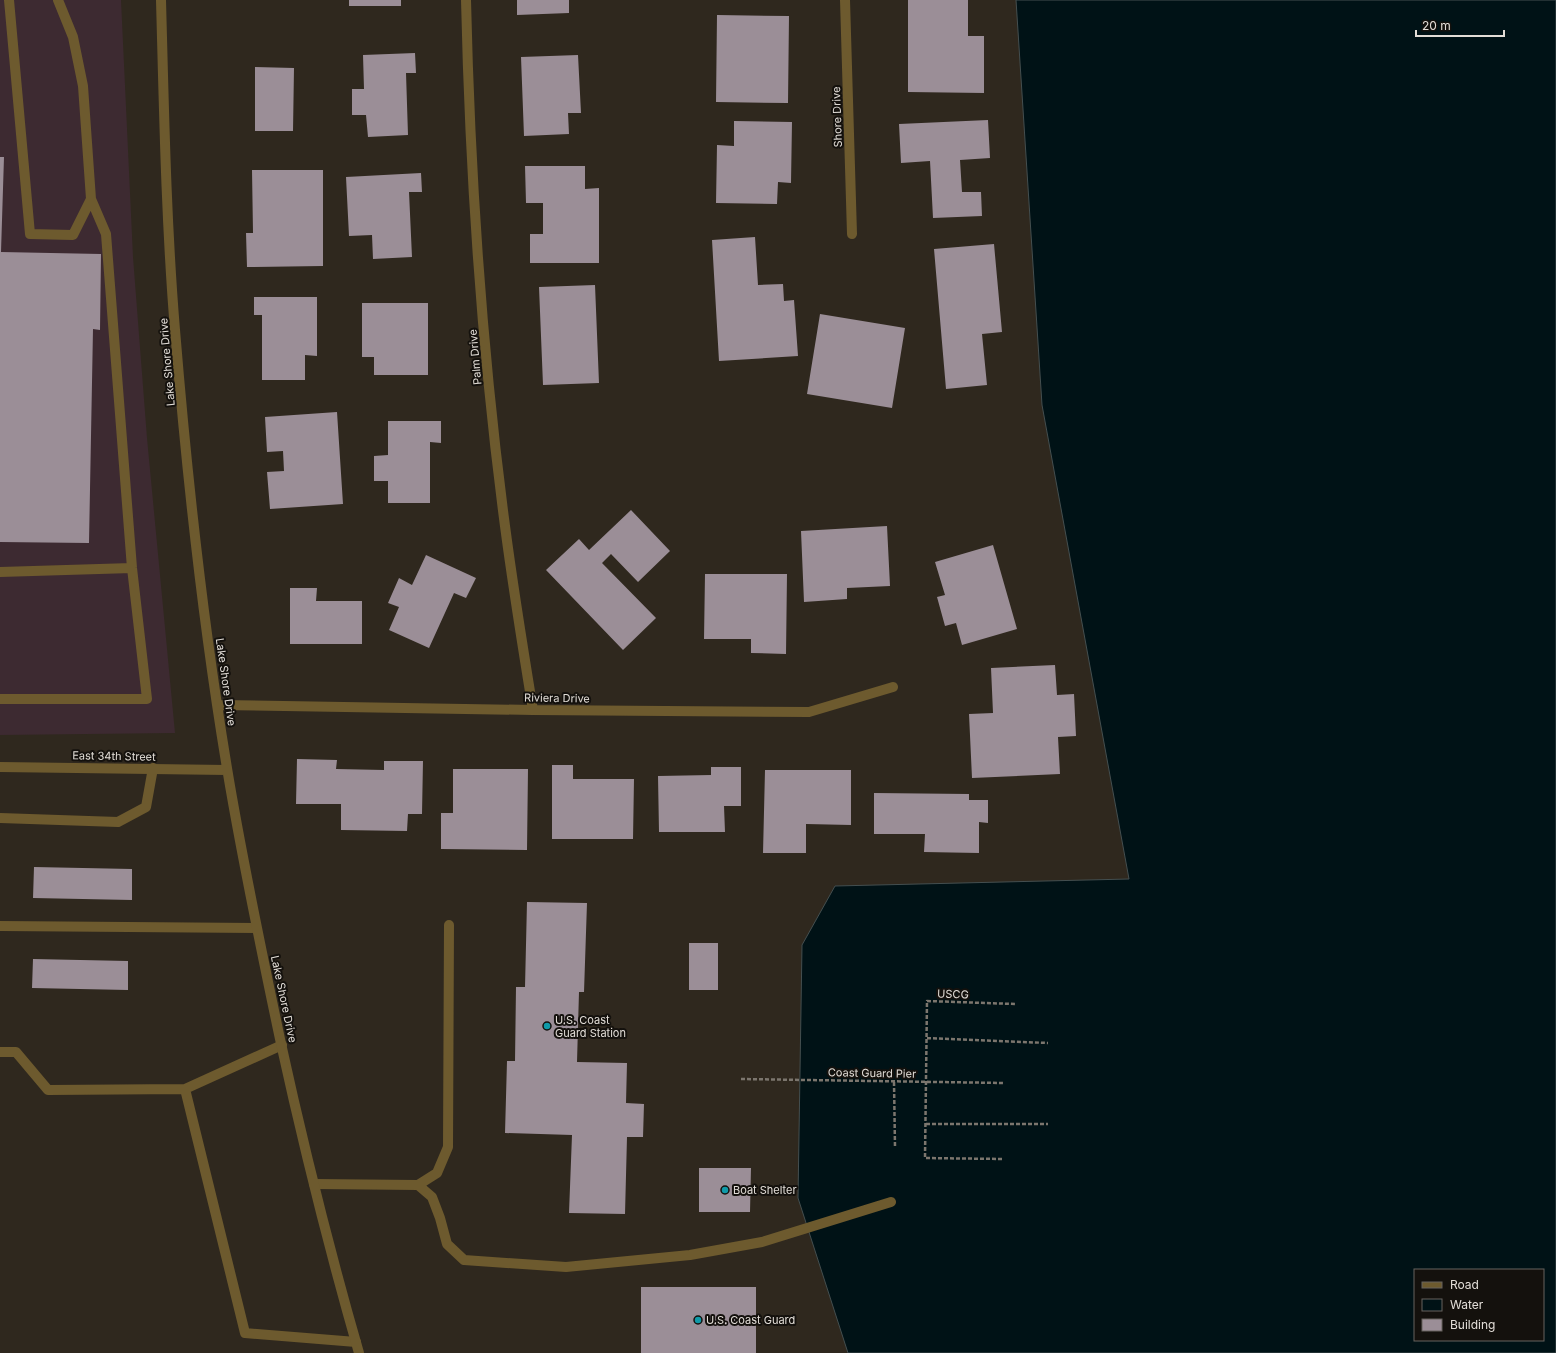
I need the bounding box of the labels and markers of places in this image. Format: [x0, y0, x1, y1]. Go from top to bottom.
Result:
place label: U.S. Coast Guard Station [555, 1013, 626, 1040]
marker: U.S. Coast Guard Station [542, 1021, 552, 1031]
place label: Boat Shelter [733, 1183, 797, 1197]
marker: Boat Shelter [720, 1185, 730, 1195]
place label: U.S. Coast Guard [706, 1313, 795, 1327]
marker: U.S. Coast Guard [693, 1315, 703, 1325]

